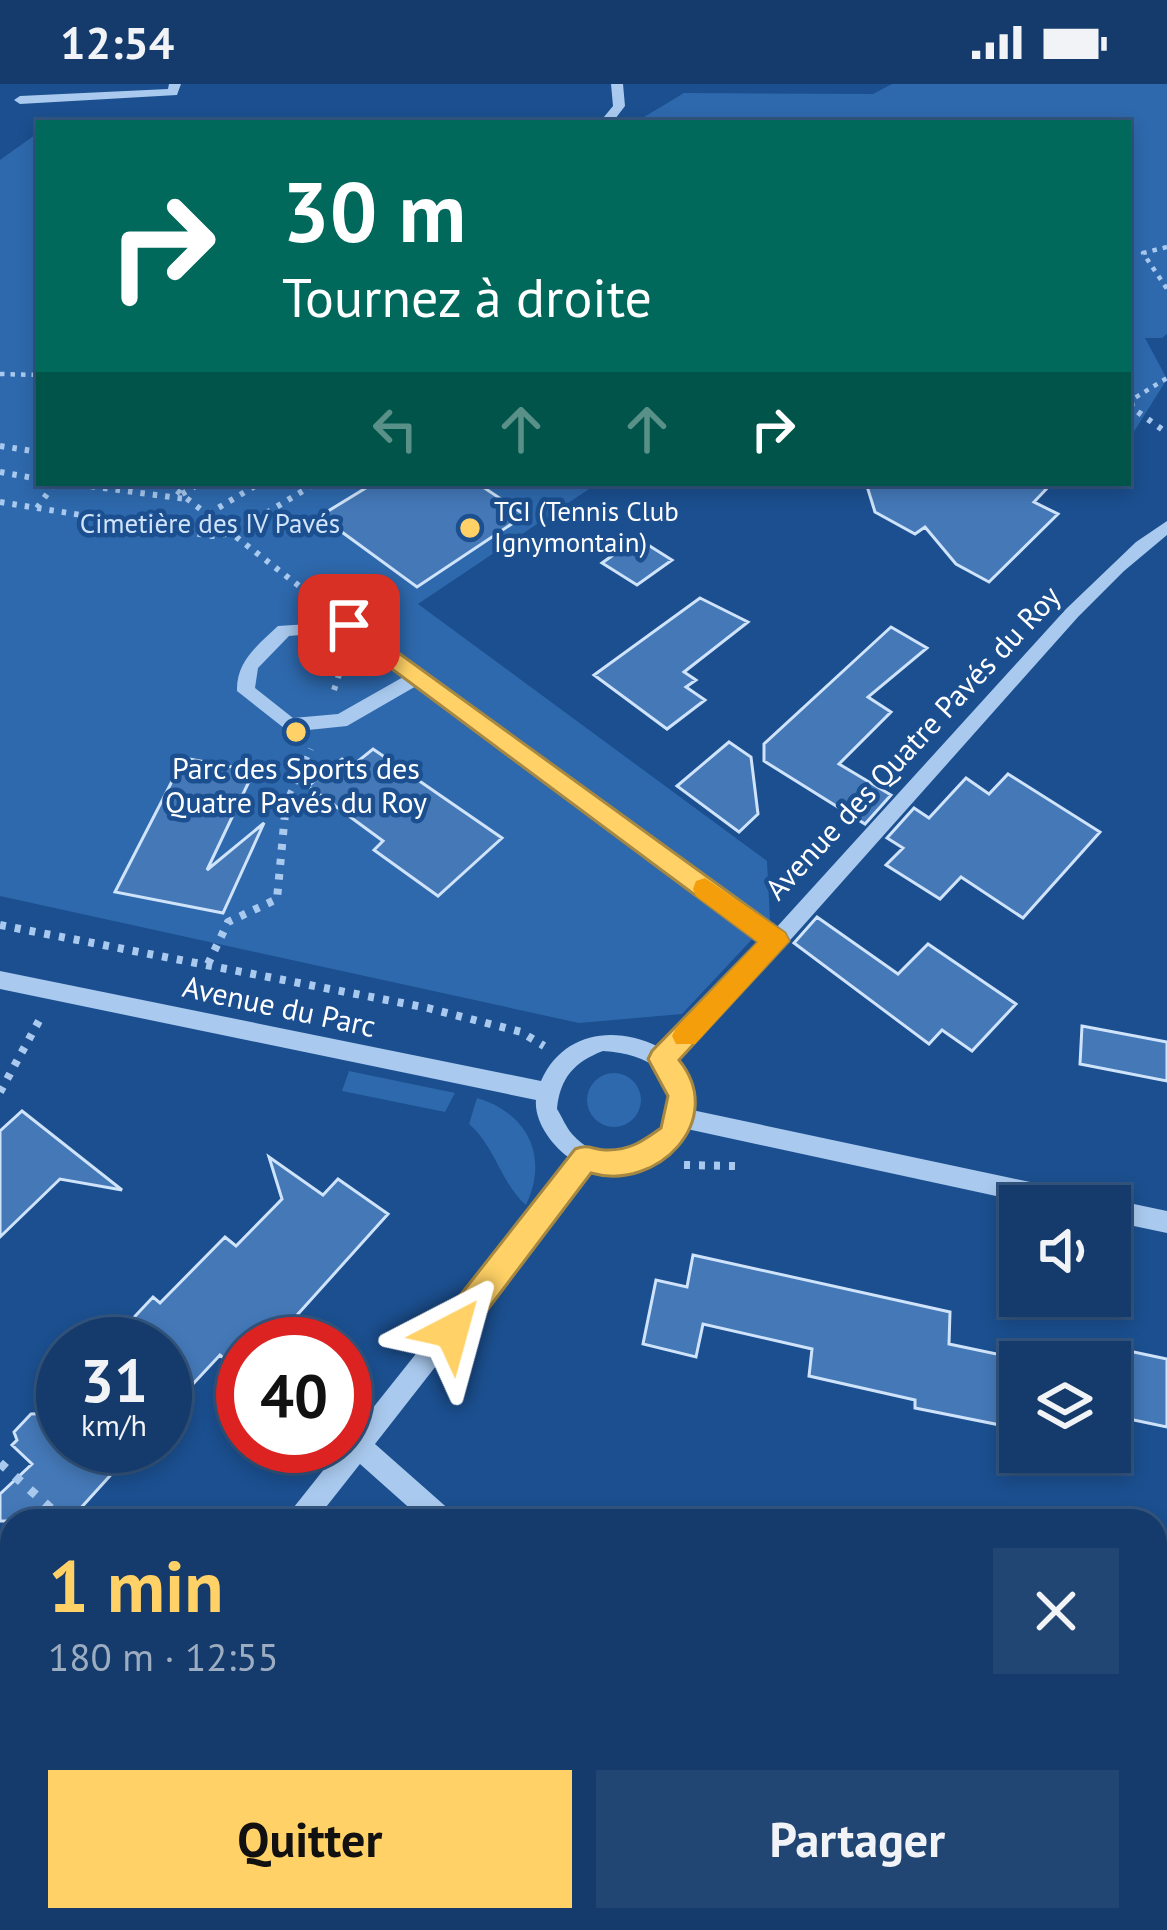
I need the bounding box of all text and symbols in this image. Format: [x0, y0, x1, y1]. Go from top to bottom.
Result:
text: 12:54 [60, 13, 174, 71]
text: 30 m [282, 156, 466, 265]
icon: right [84, 168, 240, 324]
text: Tournez à droite [282, 262, 652, 332]
icon: left [362, 396, 428, 462]
icon: ahead [488, 396, 554, 462]
icon: ahead [614, 396, 680, 462]
icon: right [740, 396, 806, 462]
place label: TCI (Tennis Club Ignymontain) [494, 494, 679, 559]
park label: Cimetière des IV Pavés [80, 506, 340, 540]
marker: TCI (Tennis Club Ignymontain) [457, 515, 483, 541]
pin [298, 574, 400, 676]
street label: Avenue des Quatre Pavés du Roy [756, 577, 1068, 907]
icon: arrive [316, 592, 382, 658]
marker: Parc des Sports des Quatre Pavés du Roy [283, 719, 309, 745]
place label: Parc des Sports des Quatre Pavés du Roy [165, 748, 427, 821]
street label: Avenue du Parc [179, 966, 379, 1045]
map controls [999, 1185, 1131, 1473]
button: sound [999, 1185, 1131, 1317]
position arrow [389, 1268, 515, 1394]
speed limit sign: 40 [216, 1317, 372, 1473]
text: 31 [80, 1341, 148, 1419]
button: layers [999, 1341, 1131, 1473]
text: km/h [81, 1405, 147, 1444]
text: 1 min [48, 1539, 224, 1632]
button: close [993, 1548, 1119, 1674]
text: 180 m · 12:55 [48, 1631, 279, 1682]
button: Quitter [48, 1770, 572, 1908]
button: Partager [596, 1770, 1119, 1908]

